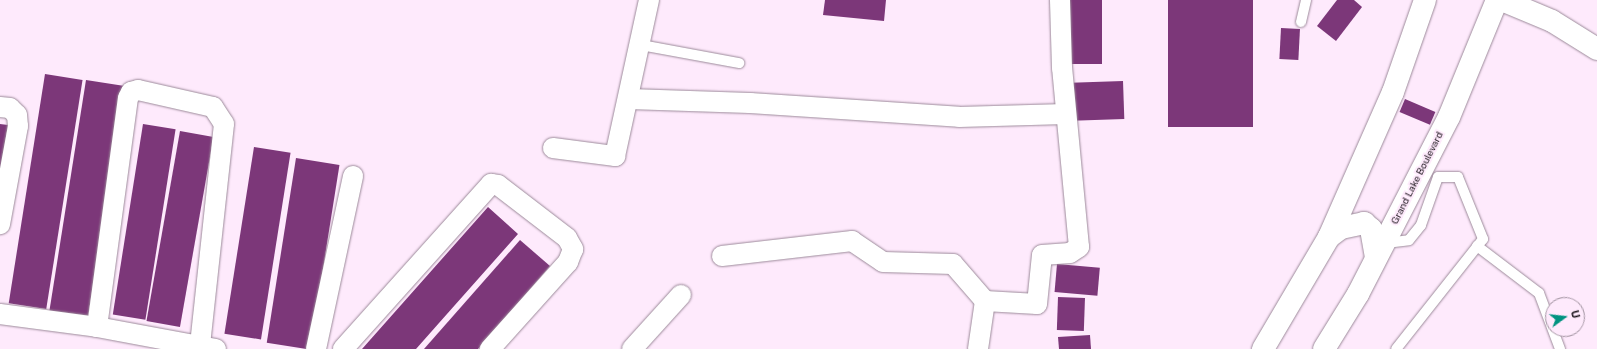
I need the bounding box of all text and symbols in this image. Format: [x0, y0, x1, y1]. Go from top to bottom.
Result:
street label: Grand Lake Boulevard [1388, 130, 1446, 226]
north arrow [1545, 297, 1585, 337]
text: U [1569, 309, 1582, 320]

